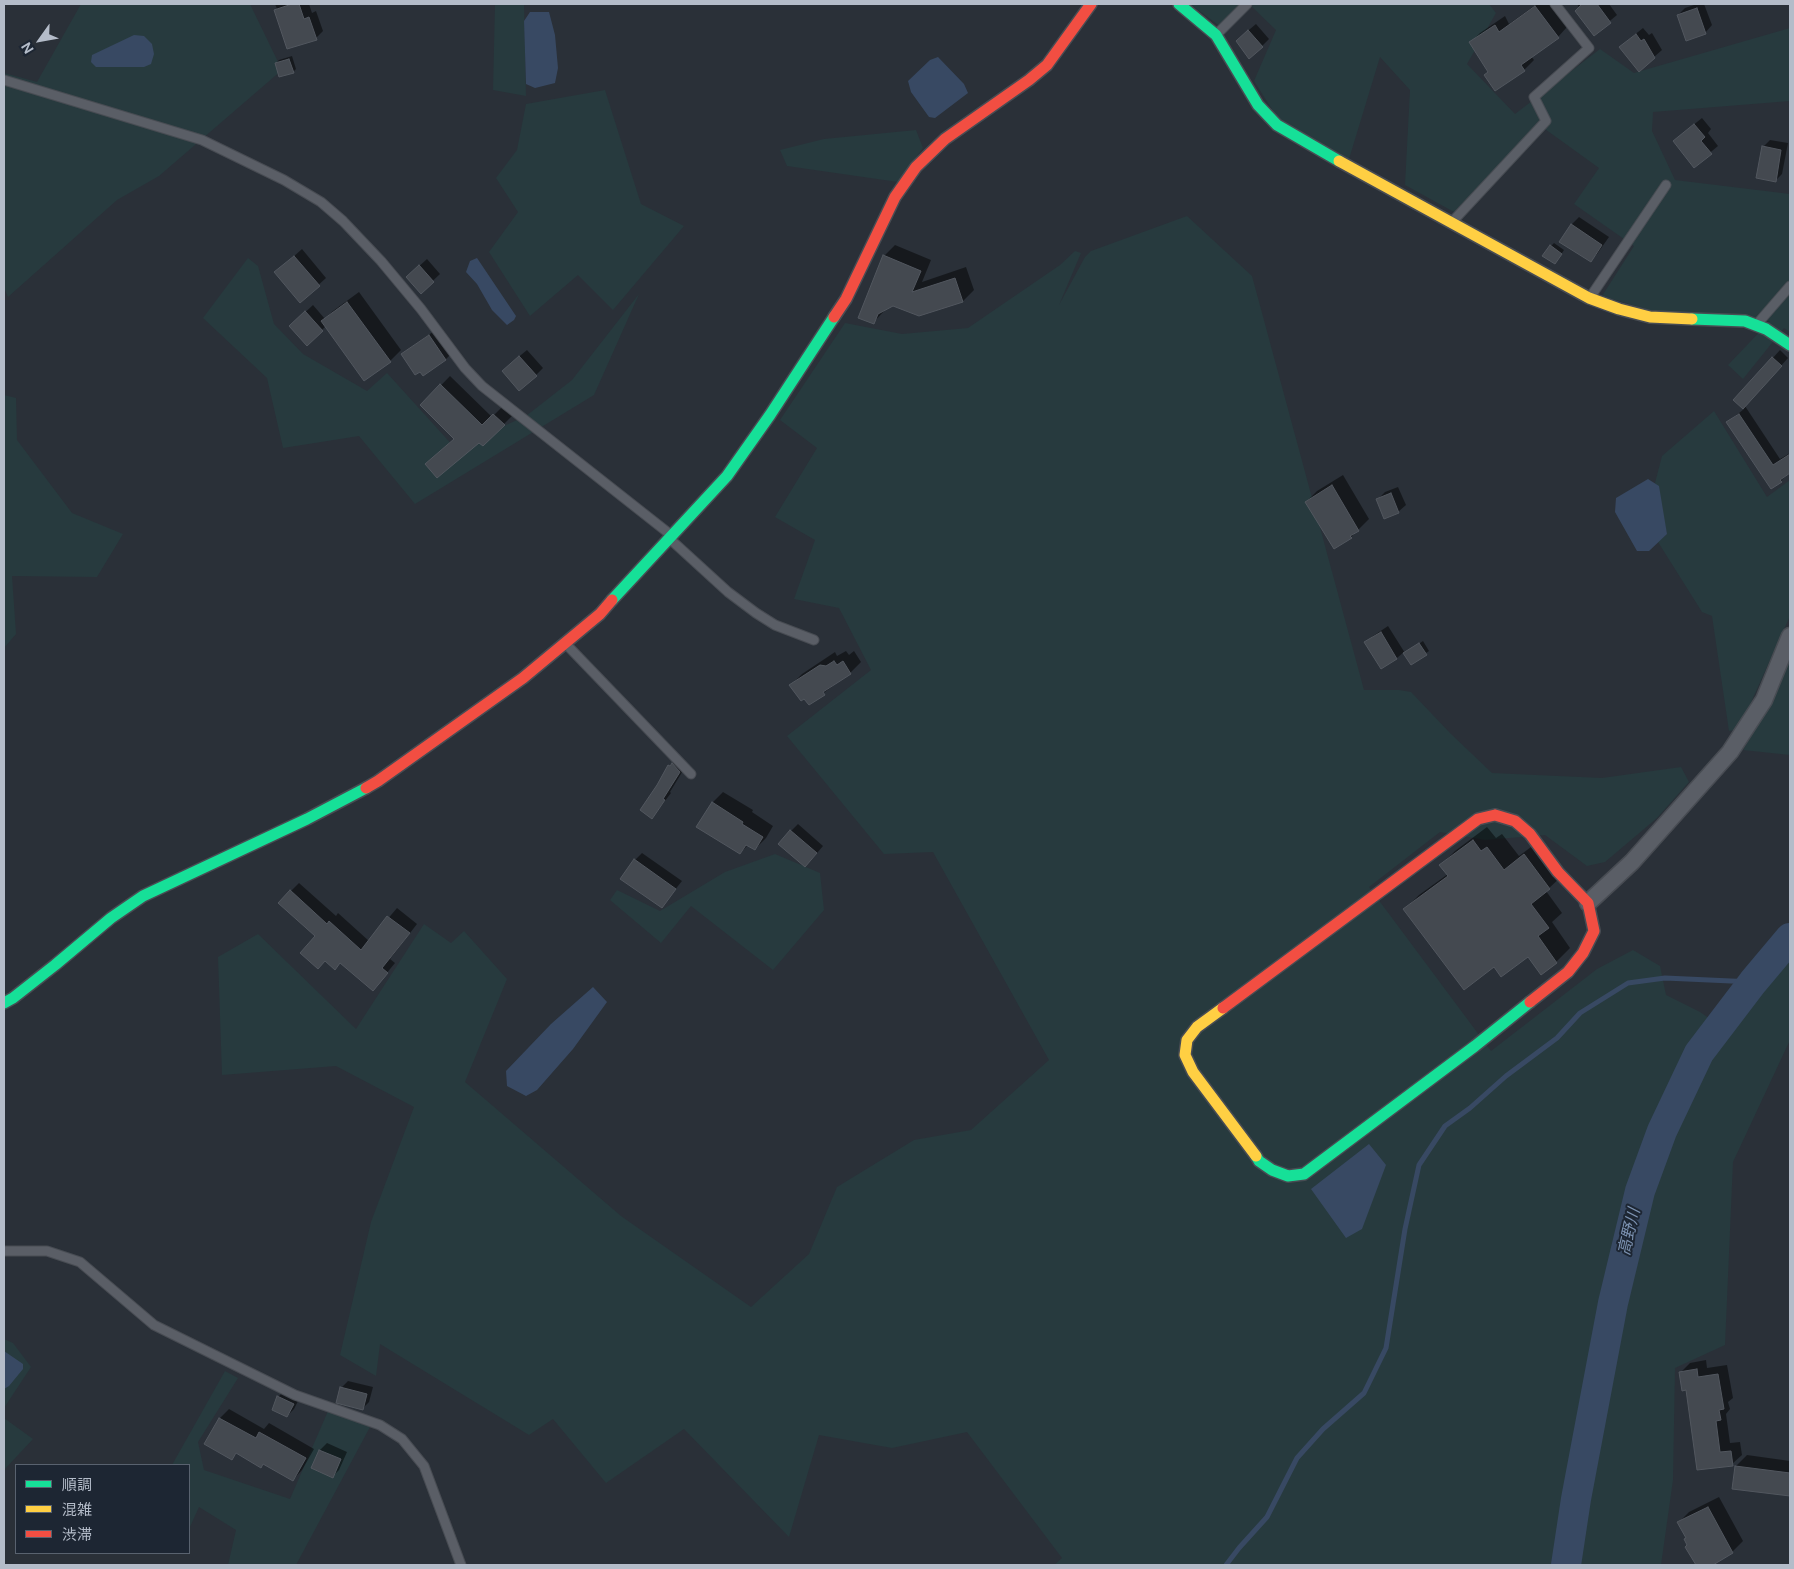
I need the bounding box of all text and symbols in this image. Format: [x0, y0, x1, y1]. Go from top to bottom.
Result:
north arrow [15, 15, 65, 65]
text: N [17, 39, 38, 57]
water label: 高野川 [1615, 1206, 1645, 1258]
legend [15, 1464, 190, 1554]
text: 順調 [62, 1475, 92, 1495]
text: 混雑 [62, 1500, 92, 1520]
text: 渋滞 [62, 1525, 92, 1545]

